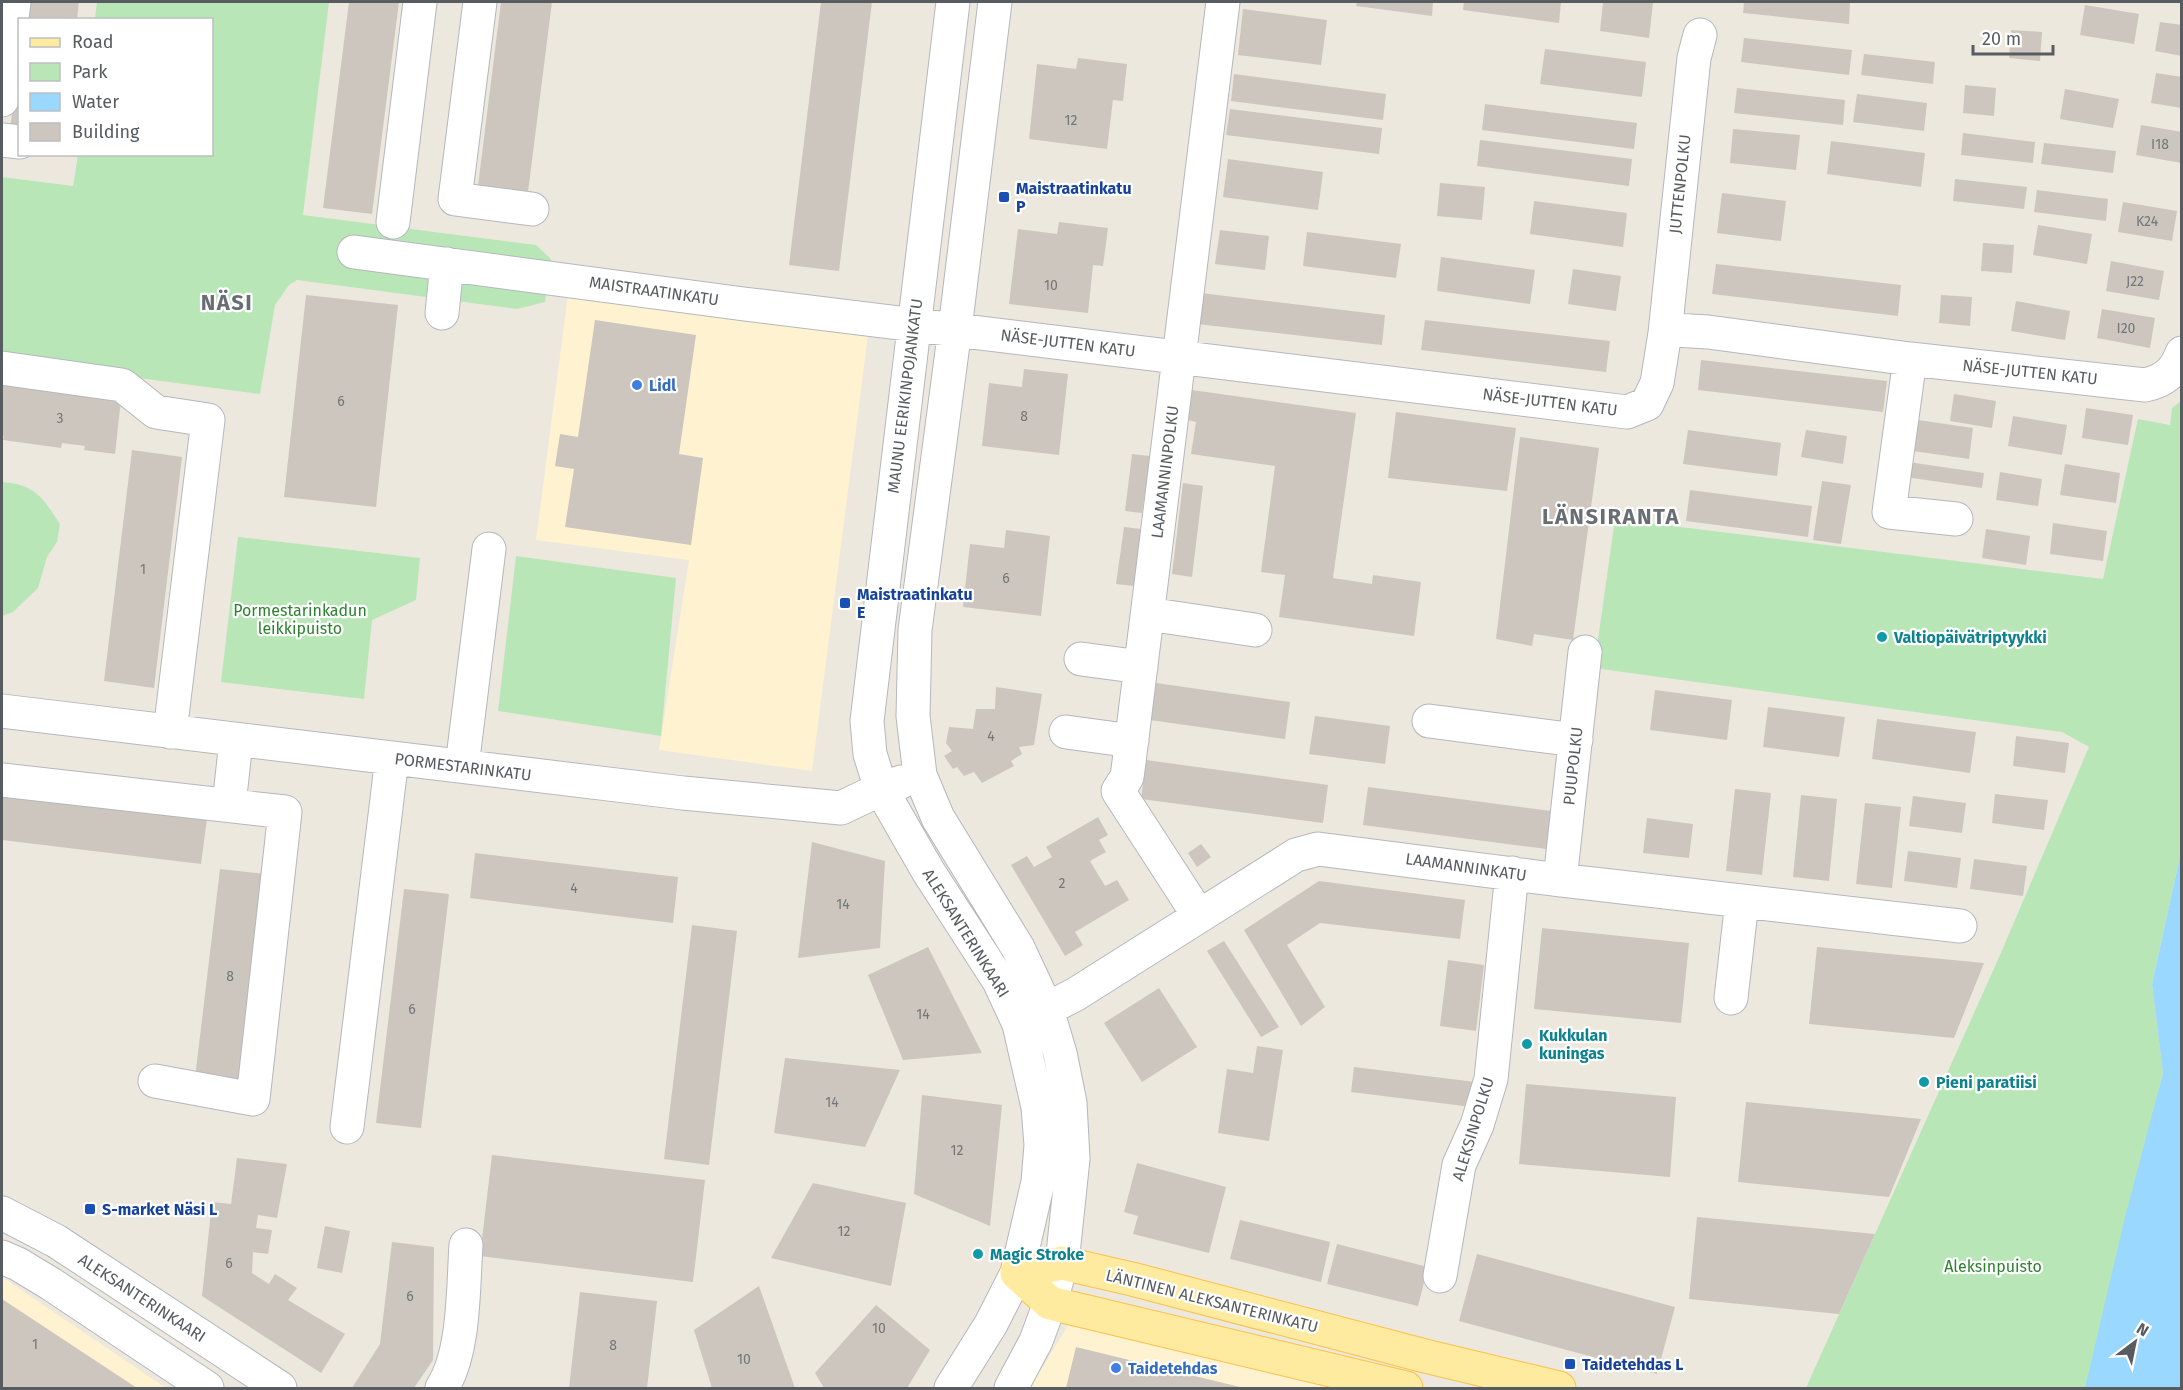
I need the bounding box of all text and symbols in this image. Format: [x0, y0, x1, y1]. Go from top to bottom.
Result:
legend [18, 18, 213, 156]
scale bar [1973, 18, 2052, 56]
text: 20 m [1982, 28, 2021, 50]
text: Road [72, 31, 114, 53]
text: Park [72, 61, 108, 83]
text: Water [72, 91, 119, 113]
house number: 12 [1065, 112, 1078, 129]
text: Building [72, 121, 140, 143]
street label: JUTTENPOLKU [1665, 133, 1695, 235]
house number: I18 [2151, 136, 2169, 153]
place label: Maistraatinkatu P [1016, 179, 1132, 216]
marker: Maistraatinkatu P [997, 190, 1011, 204]
house number: K24 [2136, 213, 2159, 230]
street label: MAISTRAATINKATU [588, 272, 720, 310]
house number: J22 [2126, 273, 2144, 290]
house number: 10 [1044, 277, 1058, 294]
district label: NÄSI [201, 289, 253, 316]
street label: MAUNU EERIKINPOJANKATU [884, 297, 926, 495]
house number: I20 [2117, 320, 2136, 337]
street label: NÄSE-JUTTEN KATU [999, 325, 1137, 361]
street label: NÄSE-JUTTEN KATU [1961, 355, 2099, 389]
place label: Lidl [649, 376, 676, 395]
marker: Lidl [630, 378, 644, 392]
street label: NÄSE-JUTTEN KATU [1481, 384, 1619, 420]
house number: 6 [337, 393, 345, 410]
street label: LAAMANNINPOLKU [1147, 405, 1183, 539]
house number: 8 [1020, 408, 1028, 425]
house number: 3 [57, 410, 64, 427]
district label: LÄNSIRANTA [1542, 503, 1680, 530]
house number: 1 [140, 561, 146, 578]
house number: 6 [1002, 570, 1010, 587]
place label: Maistraatinkatu E [857, 585, 973, 622]
marker: Maistraatinkatu E [838, 596, 852, 610]
park label: Pormestarinkadun leikkipuisto [233, 601, 367, 638]
place label: Valtiopäivätriptyykki [1893, 628, 2047, 647]
marker: Valtiopäivätriptyykki [1875, 630, 1889, 644]
street label: PUUPOLKU [1559, 726, 1587, 806]
house number: 4 [987, 728, 995, 745]
street label: PORMESTARINKATU [393, 749, 533, 785]
street label: LAAMANNINKATU [1404, 849, 1528, 885]
street label: ALEKSANTERINKAARI [919, 865, 1013, 1001]
house number: 2 [1059, 875, 1066, 892]
house number: 4 [570, 880, 578, 897]
house number: 14 [836, 896, 850, 913]
house number: 8 [226, 968, 234, 985]
house number: 6 [408, 1001, 416, 1018]
house number: 14 [916, 1006, 930, 1023]
place label: Kukkulan kuningas [1539, 1026, 1607, 1063]
marker: Kukkulan kuningas [1520, 1037, 1534, 1051]
place label: Pieni paratiisi [1936, 1073, 2037, 1092]
street label: ALEKSINPOLKU [1448, 1075, 1498, 1183]
marker: Pieni paratiisi [1917, 1075, 1931, 1089]
house number: 14 [825, 1094, 839, 1111]
house number: 12 [951, 1142, 964, 1159]
place label: S-market Näsi L [102, 1200, 217, 1219]
marker: S-market Näsi L [83, 1202, 97, 1216]
house number: 12 [838, 1223, 851, 1240]
place label: Magic Stroke [990, 1245, 1084, 1264]
marker: Magic Stroke [971, 1247, 985, 1261]
street label: ALEKSANTERINKAARI [75, 1250, 209, 1346]
house number: 6 [225, 1255, 233, 1272]
park label: Aleksinpuisto [1944, 1257, 2042, 1276]
street label: LÄNTINEN ALEKSANTERINKATU [1104, 1265, 1320, 1337]
house number: 6 [406, 1288, 414, 1305]
north arrow [2105, 1312, 2165, 1372]
text: N [2133, 1319, 2152, 1341]
house number: 10 [872, 1320, 886, 1337]
house number: 1 [32, 1336, 38, 1353]
house number: 8 [609, 1337, 617, 1354]
house number: 10 [737, 1351, 751, 1368]
place label: Taidetehdas L [1582, 1355, 1683, 1374]
marker: Taidetehdas L [1563, 1357, 1577, 1371]
place label: Taidetehdas [1128, 1359, 1218, 1378]
marker: Taidetehdas [1109, 1361, 1123, 1375]

